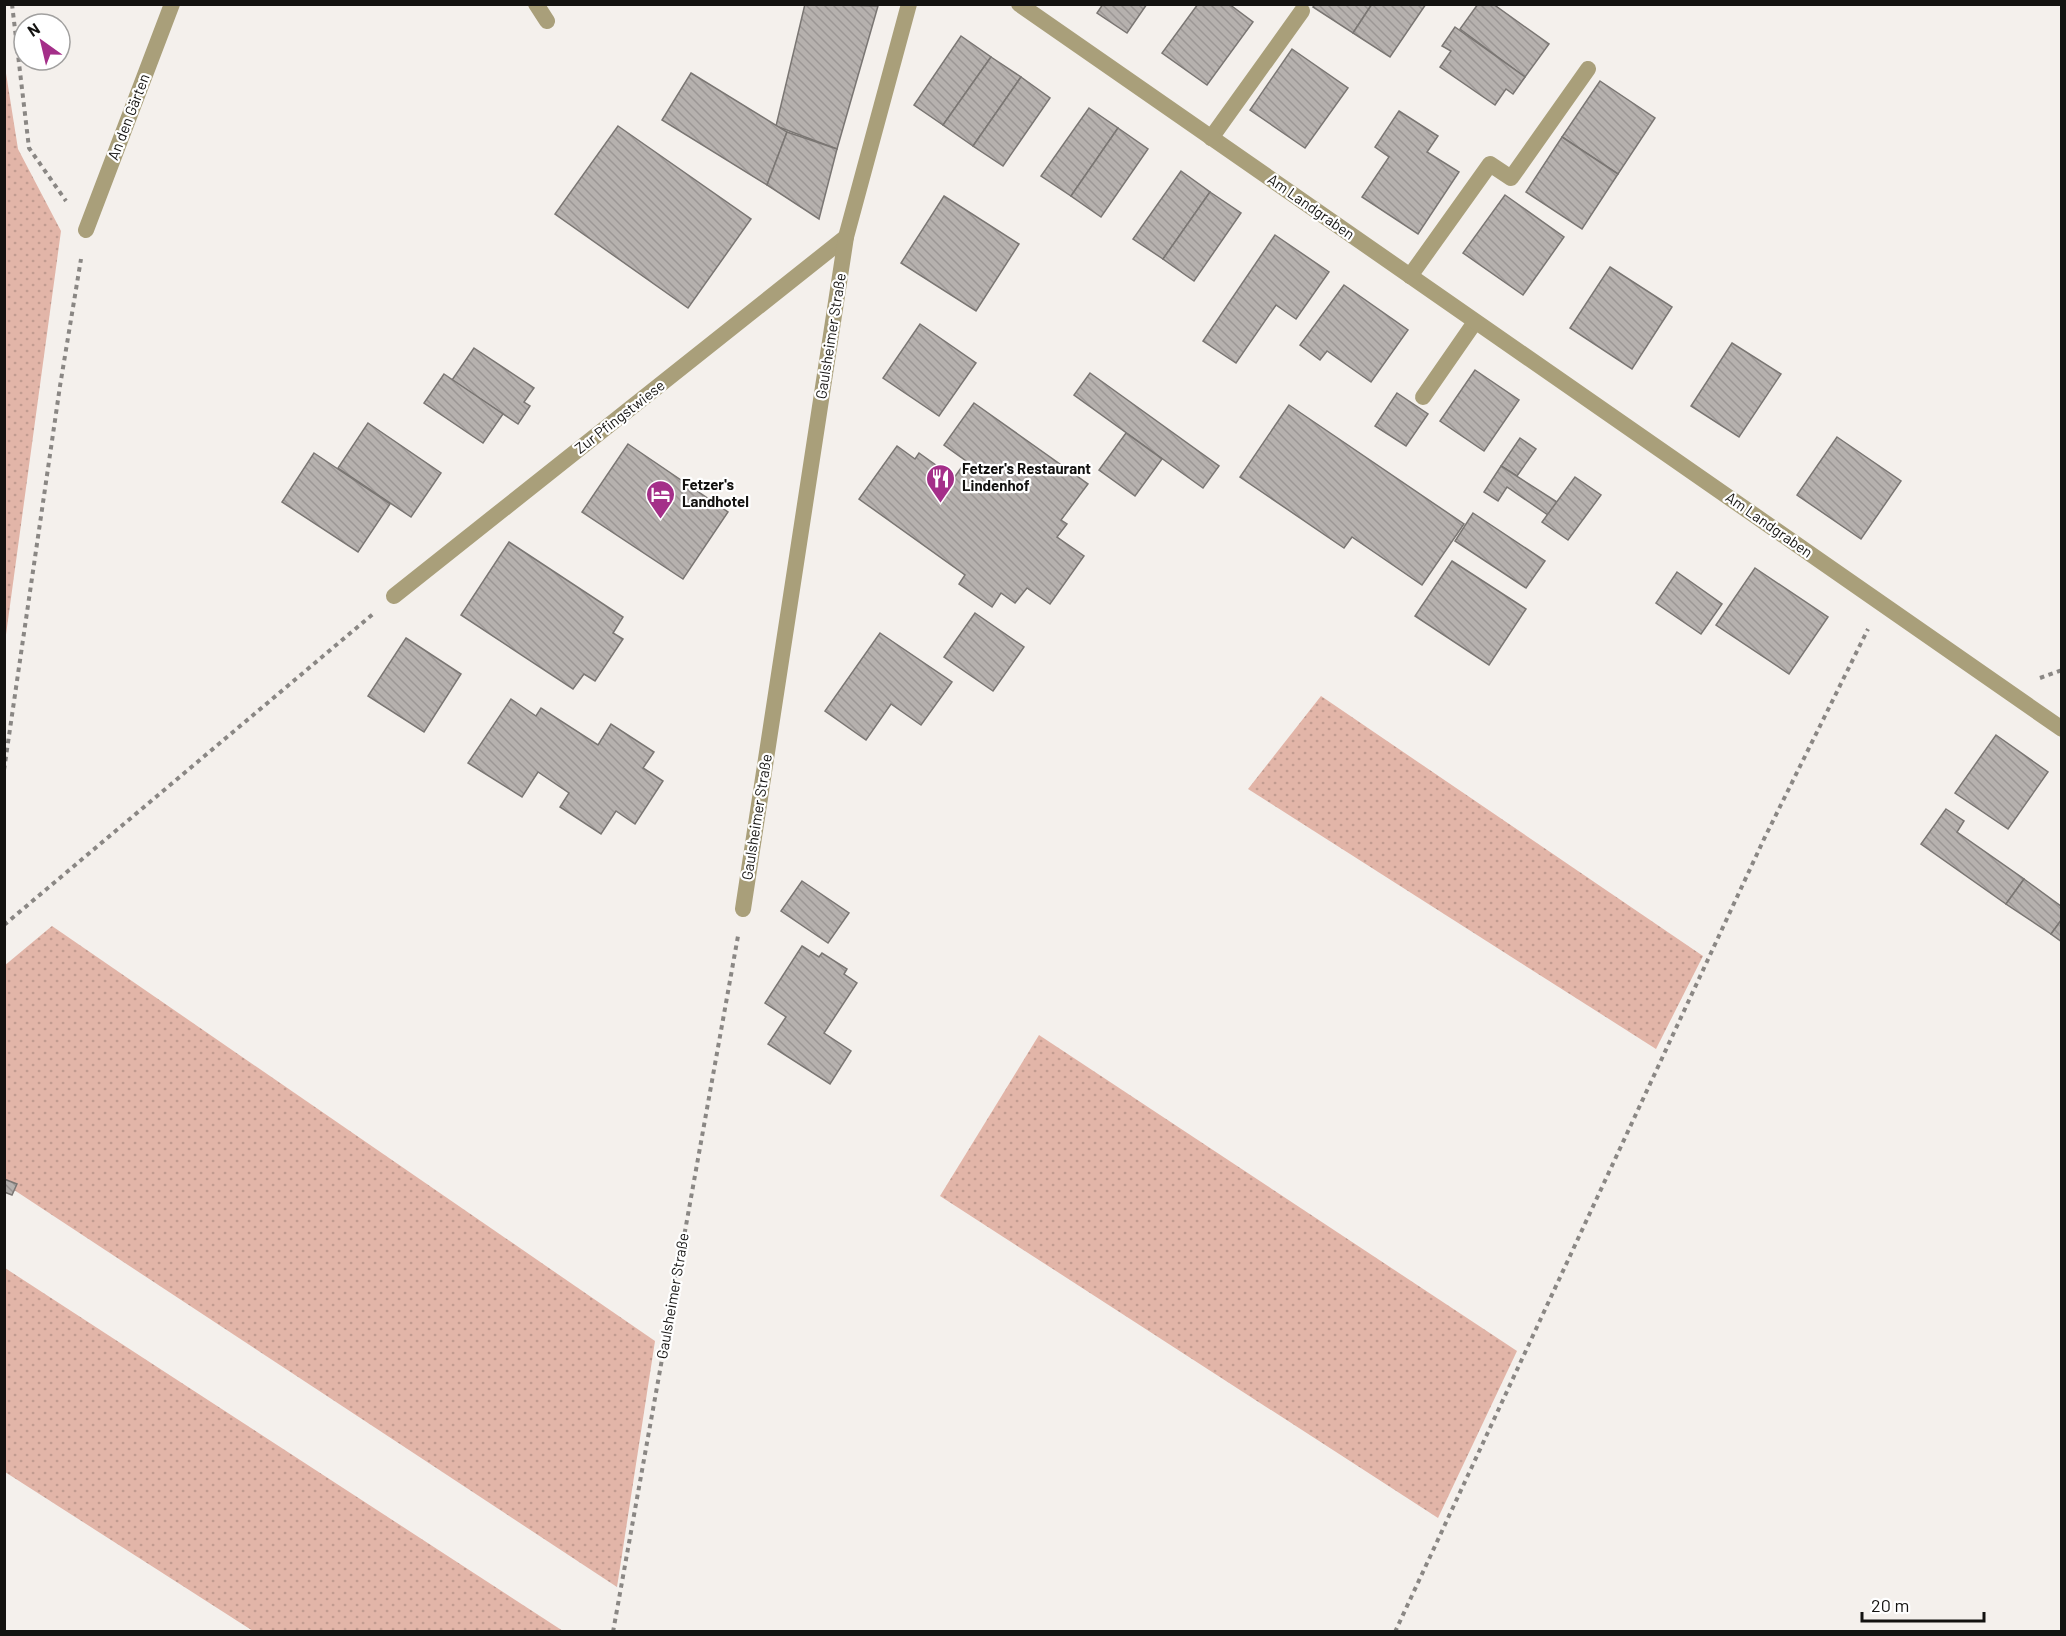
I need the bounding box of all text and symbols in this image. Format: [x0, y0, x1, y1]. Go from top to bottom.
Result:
north arrow [12, 12, 72, 72]
text: N [24, 18, 43, 40]
street label: An den Gärten [103, 71, 153, 162]
street label: Am Landgraben [1265, 170, 1359, 243]
street label: Gaulsheimer Straße [811, 271, 849, 400]
street label: Zur Pfingstwiese [571, 376, 668, 457]
place label: Fetzer's Restaurant Lindenhof [962, 459, 1091, 494]
restaurant icon: Fetzer's Restaurant Lindenhof [925, 462, 957, 504]
place label: Fetzer's Landhotel [682, 475, 749, 510]
hotel icon: Fetzer's Landhotel [645, 478, 677, 520]
street label: Am Landgraben [1723, 488, 1817, 561]
street label: Gaulsheimer Straße [737, 752, 775, 881]
street label: Gaulsheimer Straße [652, 1231, 692, 1360]
scale bar [1862, 1585, 1984, 1623]
text: 20 m [1871, 1594, 1909, 1616]

